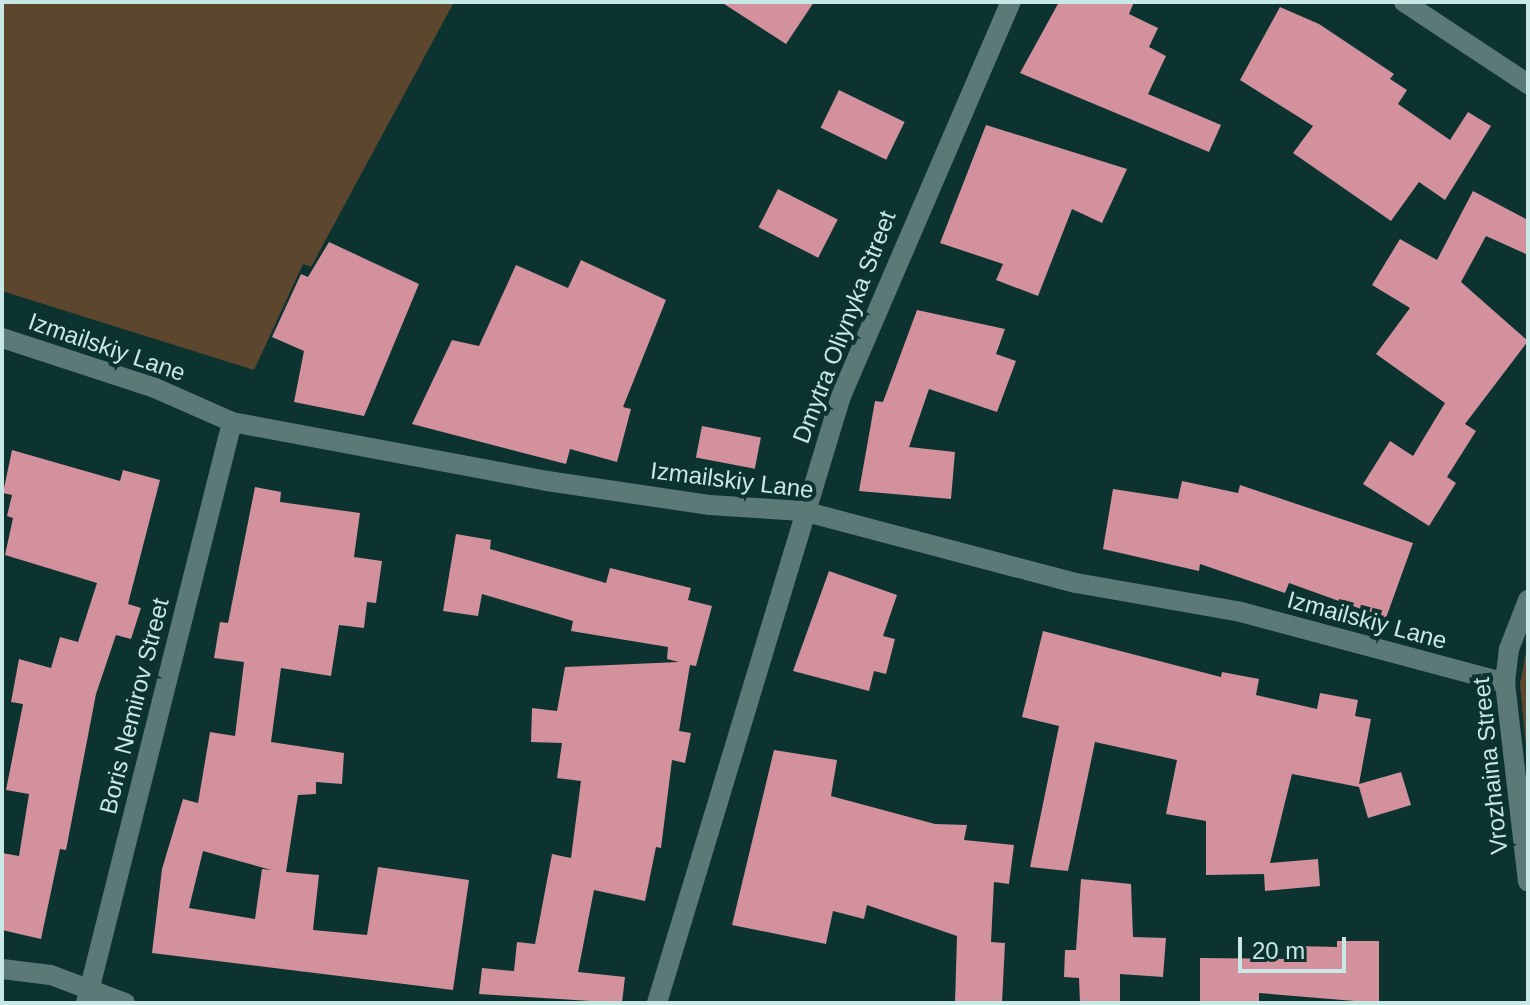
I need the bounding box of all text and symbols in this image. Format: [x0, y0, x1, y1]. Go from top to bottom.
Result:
street label: Dmytra Oliynyka Street [786, 207, 902, 447]
street label: Izmailskiy Lane [25, 307, 189, 387]
street label: Izmailskiy Lane [649, 456, 815, 504]
street label: Izmailskiy Lane [1284, 585, 1450, 655]
street label: Boris Nemirov Street [93, 595, 175, 817]
street label: Vrozhaina Street [1466, 676, 1514, 856]
scale bar [1242, 921, 1350, 971]
text: 20 m [1252, 937, 1305, 964]

